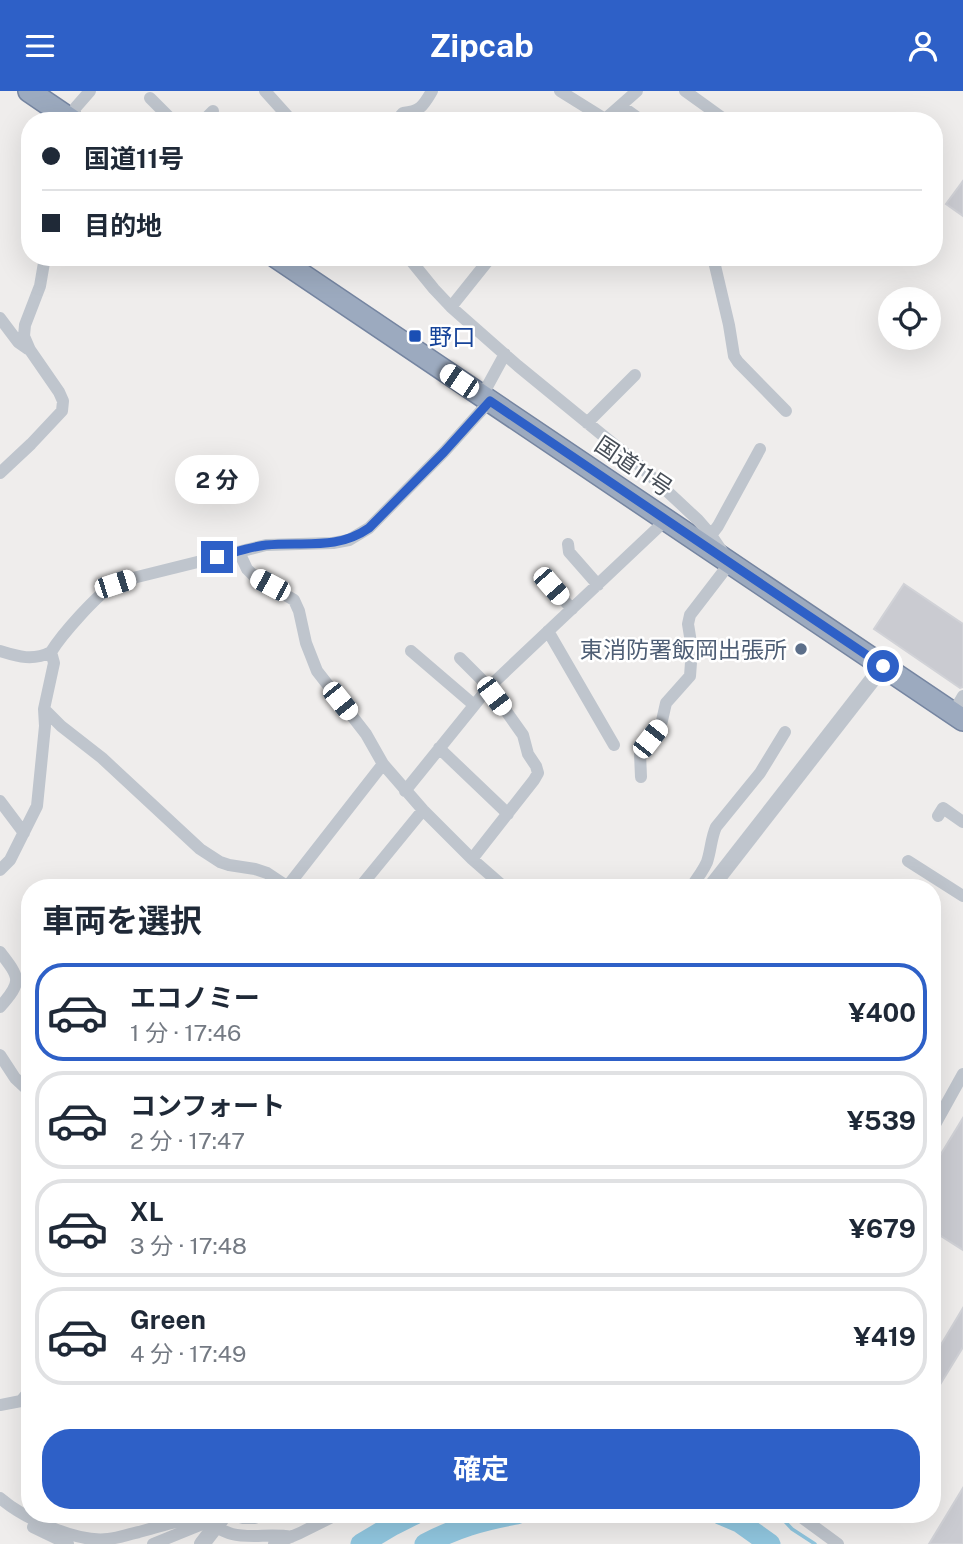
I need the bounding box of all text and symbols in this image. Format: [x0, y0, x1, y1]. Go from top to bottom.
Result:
icon: menu [21, 27, 59, 65]
text: Zipcab [429, 27, 534, 64]
icon: person [904, 27, 942, 65]
text: 国道11号 [84, 143, 184, 174]
text: 目的地 [84, 210, 162, 241]
map controls [878, 287, 941, 350]
button: locate [878, 287, 941, 350]
place label: 野口 [429, 323, 475, 350]
marker: 野口 [407, 328, 423, 344]
car [436, 361, 483, 401]
street label: 国道11号 [590, 430, 678, 502]
callout: 2 分 [175, 455, 259, 505]
text: 2 分 [196, 466, 238, 493]
route end [201, 541, 233, 573]
car [530, 563, 573, 609]
car [247, 566, 294, 604]
car [92, 568, 139, 600]
place label: 東消防署飯岡出張所 [580, 636, 787, 663]
marker: 東消防署飯岡出張所 [793, 641, 809, 657]
route start [867, 650, 899, 682]
car [473, 673, 516, 719]
car [319, 678, 362, 724]
car [629, 716, 672, 762]
text: 車両を選択 [42, 902, 202, 939]
icon: car [46, 981, 109, 1044]
text: エコノミー [130, 982, 260, 1013]
text: ¥400 [848, 997, 916, 1028]
text: 1 分 · 17:46 [130, 1019, 241, 1046]
icon: car [46, 1089, 109, 1152]
text: コンフォート [130, 1090, 285, 1121]
text: ¥539 [847, 1105, 916, 1136]
text: 2 分 · 17:47 [130, 1127, 245, 1154]
text: XL [130, 1196, 164, 1227]
icon: car [46, 1197, 109, 1260]
text: ¥679 [849, 1213, 916, 1244]
text: 3 分 · 17:48 [130, 1232, 247, 1259]
text: Green [130, 1304, 206, 1335]
icon: car [46, 1305, 109, 1368]
text: ¥419 [854, 1321, 916, 1352]
text: 4 分 · 17:49 [130, 1340, 246, 1367]
button: 確定 [42, 1429, 920, 1509]

